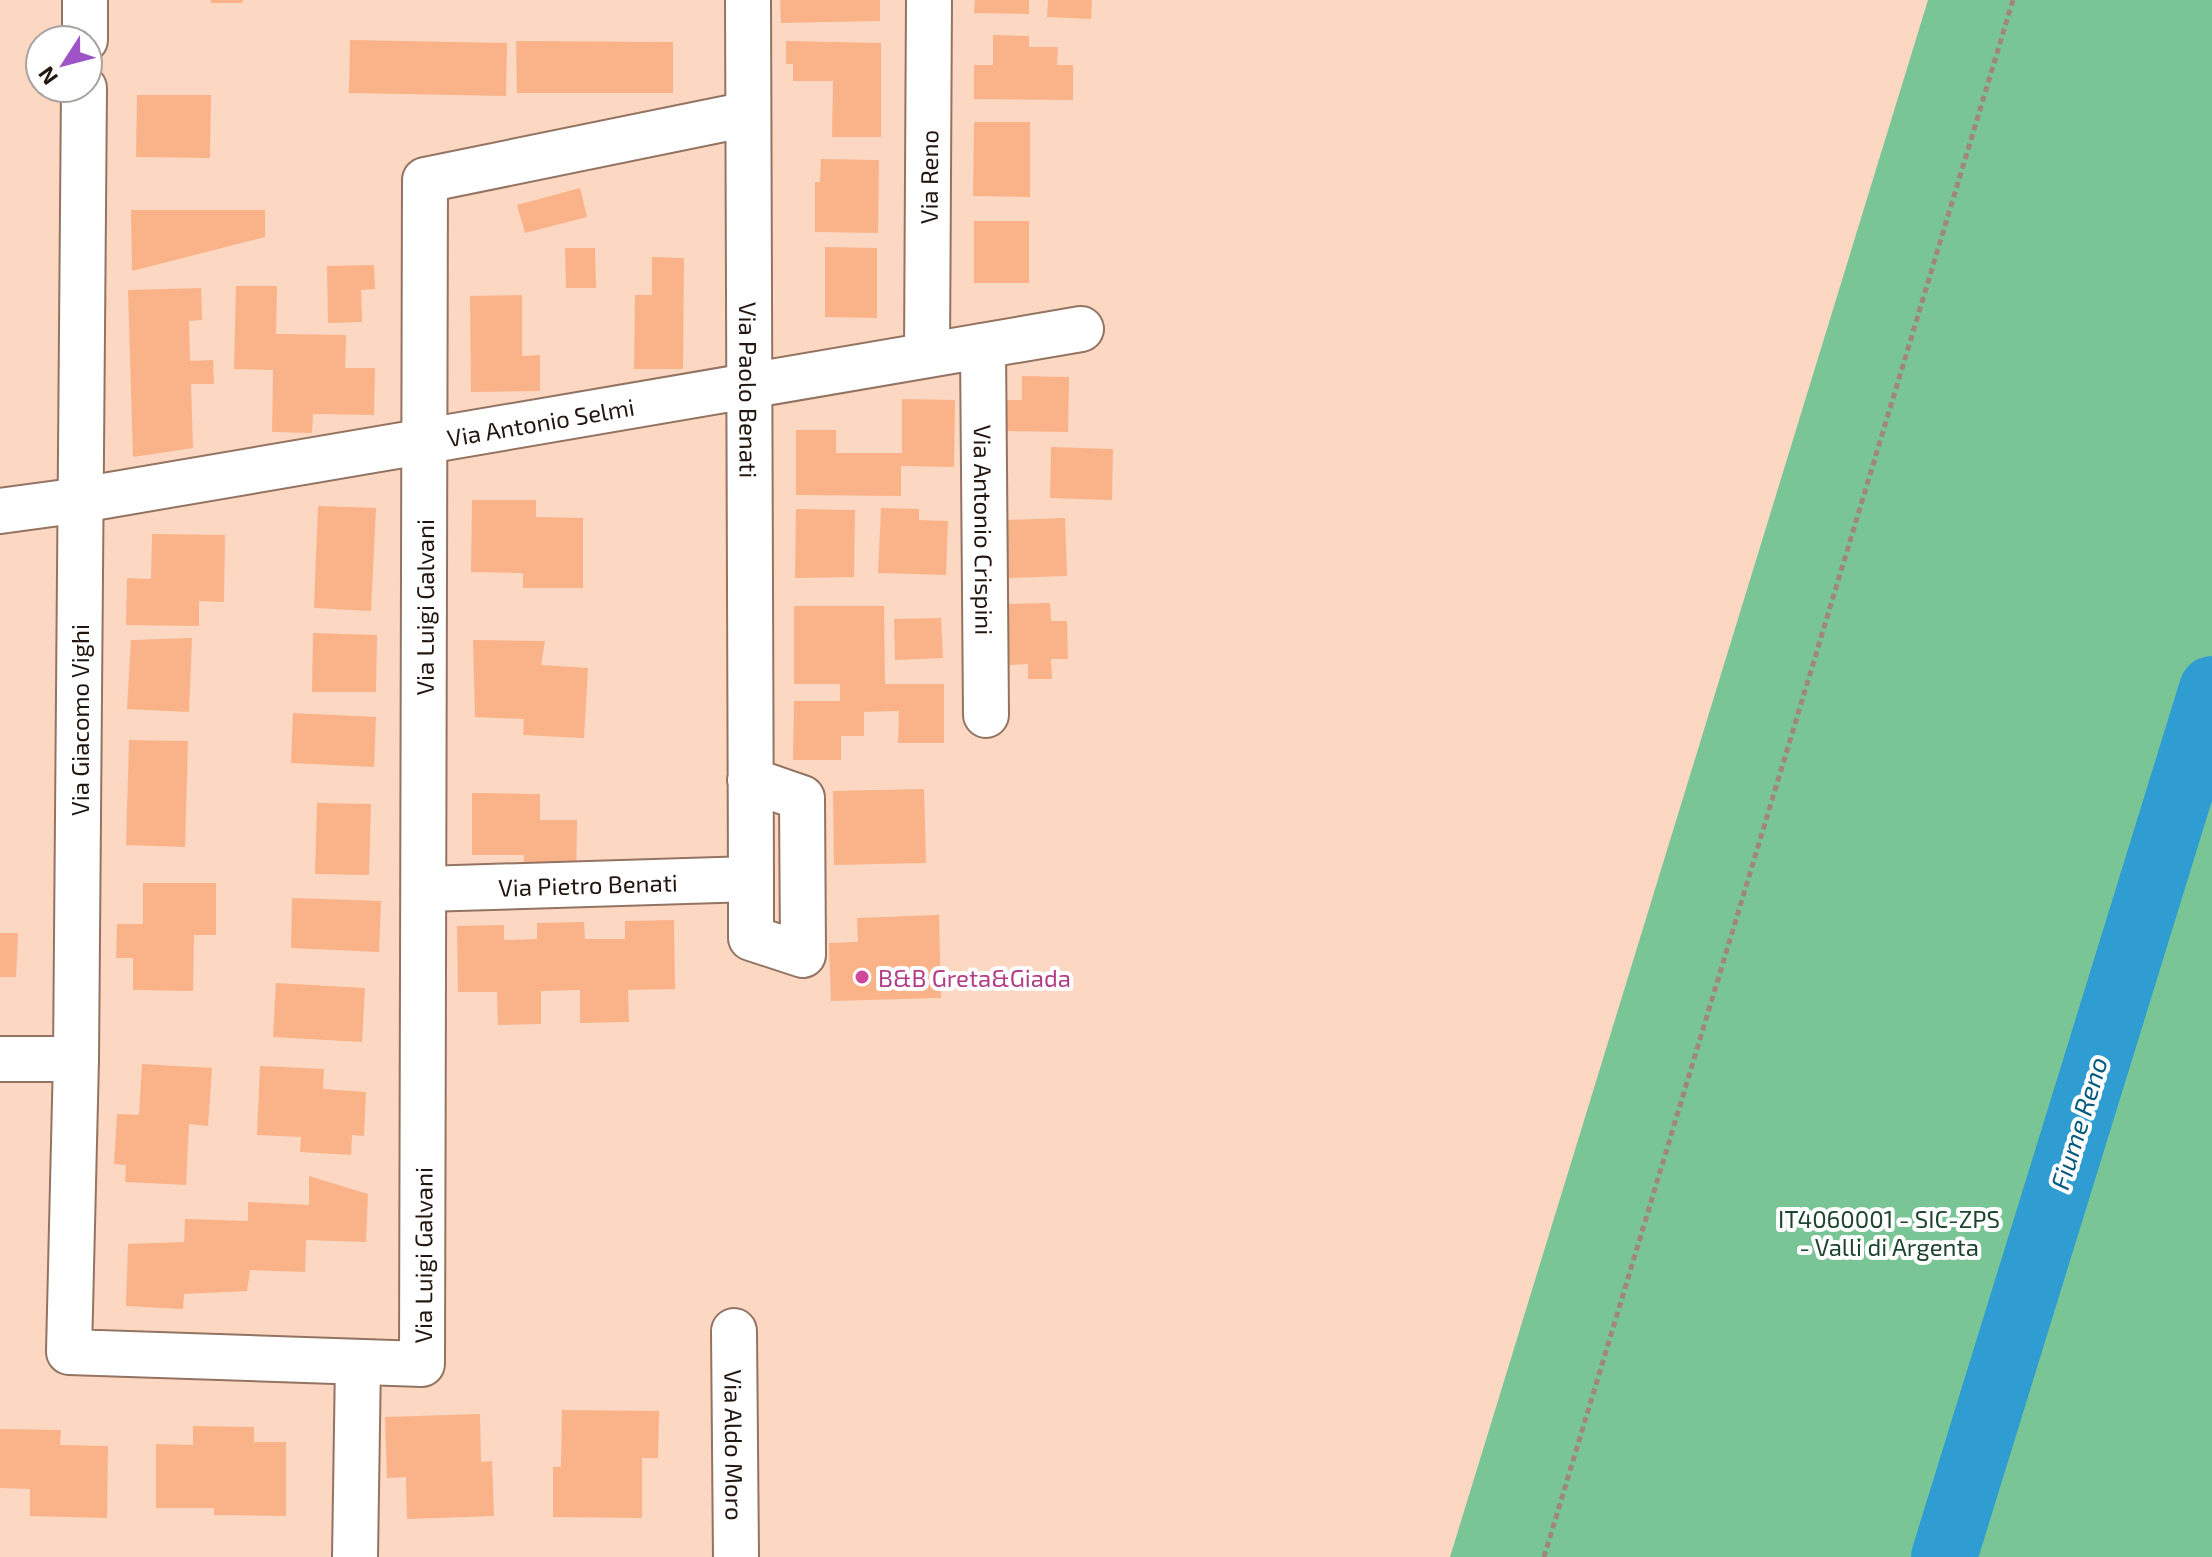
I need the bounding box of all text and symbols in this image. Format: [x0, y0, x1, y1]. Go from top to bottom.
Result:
north arrow [24, 24, 104, 104]
text: N [32, 62, 62, 90]
street label: Via Reno [913, 130, 943, 224]
street label: Via Paolo Benati [735, 302, 764, 478]
street label: Via Antonio Selmi [445, 391, 636, 452]
street label: Via Antonio Crispini [969, 425, 1000, 635]
street label: Via Luigi Galvani [409, 519, 439, 696]
street label: Via Giacomo Vighi [65, 624, 94, 816]
street label: Via Pietro Benati [498, 867, 678, 901]
place label: B&B Greta&Giada [878, 963, 1071, 992]
marker: B&B Greta&Giada [853, 968, 871, 986]
water label: Fiume Reno [2043, 1053, 2113, 1193]
street label: Via Luigi Galvani [408, 1167, 437, 1344]
park label: IT4060001 - SIC-ZPS - Valli di Argenta [1778, 1204, 2000, 1261]
street label: Via Aldo Moro [720, 1369, 750, 1521]

